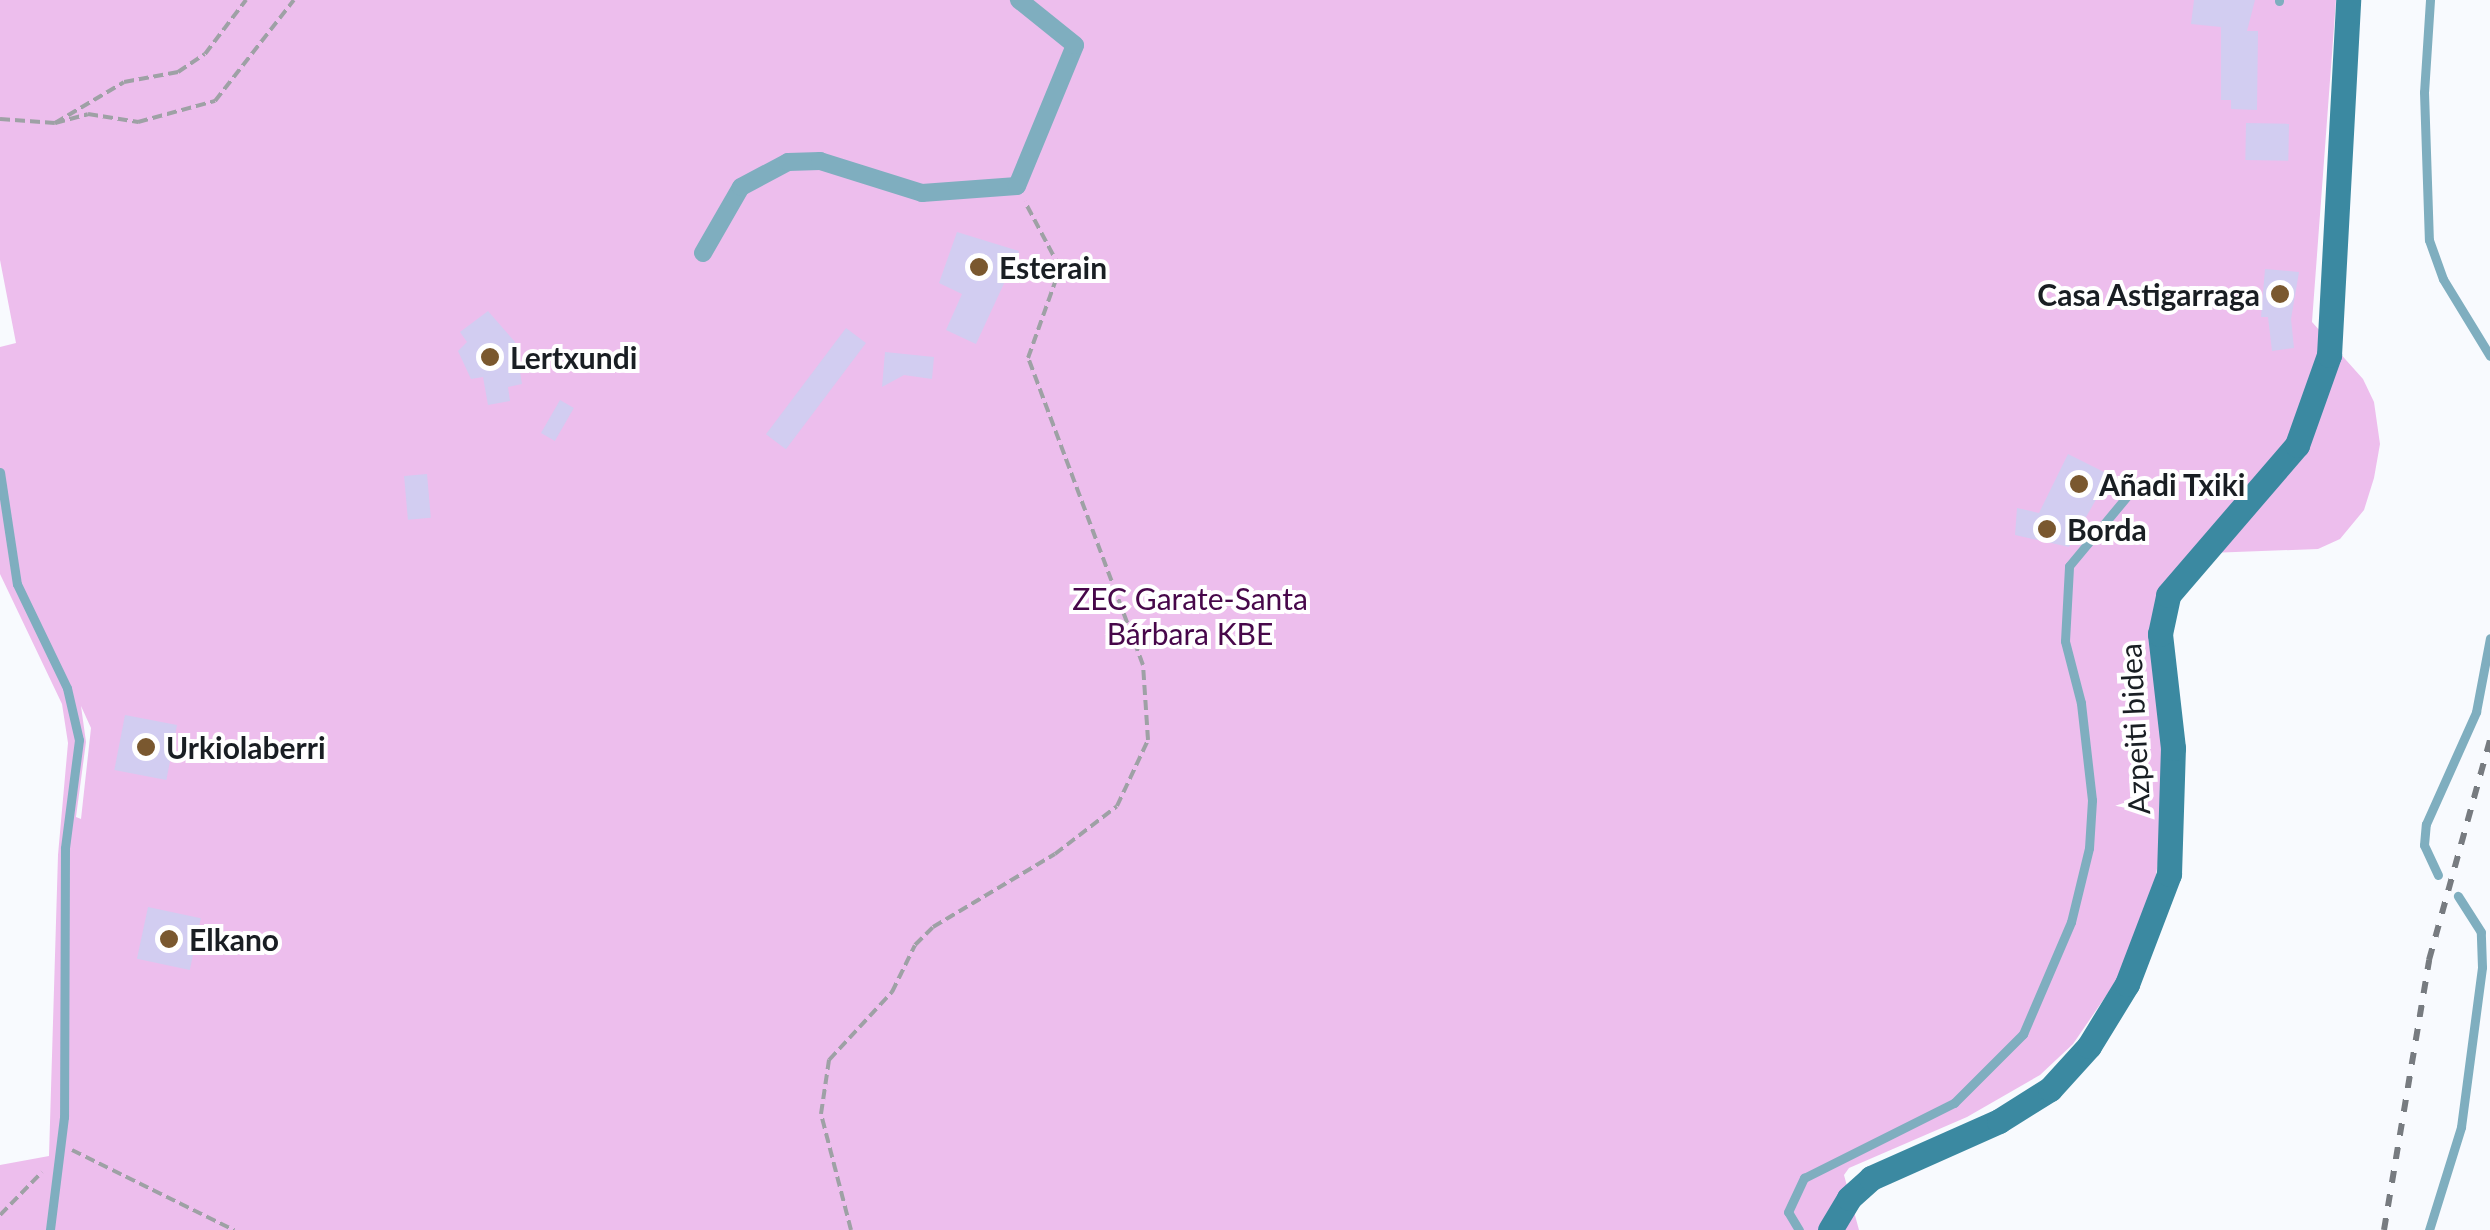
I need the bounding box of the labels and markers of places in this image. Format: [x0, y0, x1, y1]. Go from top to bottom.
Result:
place label: Esterain [999, 249, 1107, 285]
marker: Esterain [968, 256, 990, 278]
place label: Casa Astigarraga [2036, 276, 2260, 312]
marker: Casa Astigarraga [2269, 283, 2291, 305]
place label: Lertxundi [510, 339, 637, 375]
marker: Lertxundi [479, 346, 501, 368]
place label: Añadi Txiki [2099, 466, 2246, 502]
marker: Añadi Txiki [2068, 473, 2090, 495]
place label: Borda [2067, 511, 2147, 547]
marker: Borda [2036, 518, 2058, 540]
place label: Urkiolaberri [166, 729, 326, 765]
marker: Urkiolaberri [135, 736, 157, 758]
place label: Elkano [189, 921, 279, 957]
marker: Elkano [158, 928, 180, 950]

